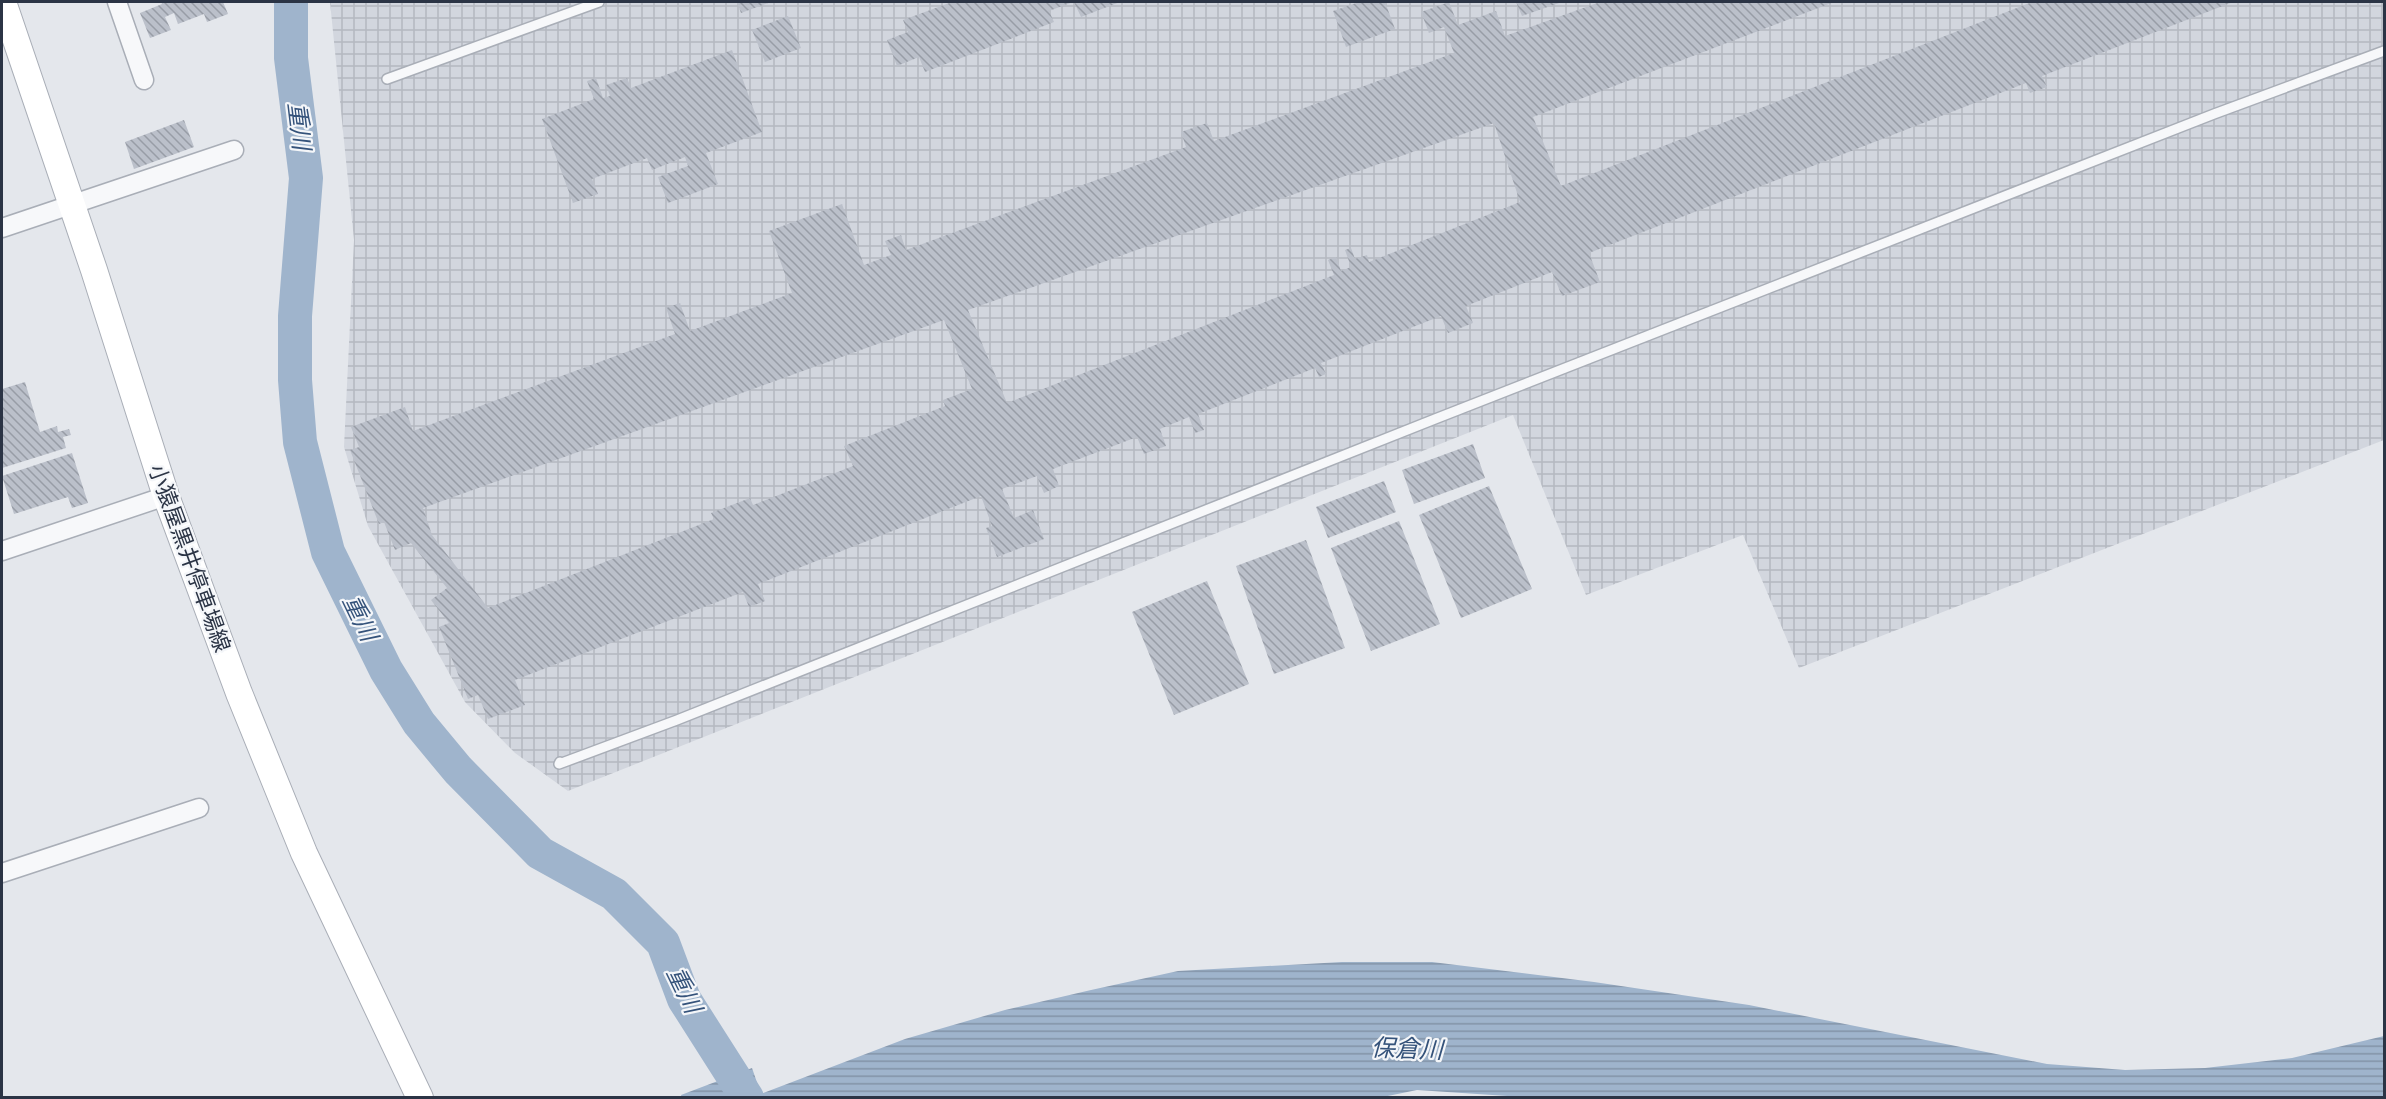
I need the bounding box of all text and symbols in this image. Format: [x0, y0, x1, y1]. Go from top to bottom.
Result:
water label: 重川 [281, 100, 317, 155]
street label: 小猿屋黒井停車場線 [143, 461, 236, 656]
water label: 重川 [336, 590, 385, 649]
water label: 重川 [660, 962, 709, 1021]
water label: 保倉川 [1370, 1033, 1446, 1065]

